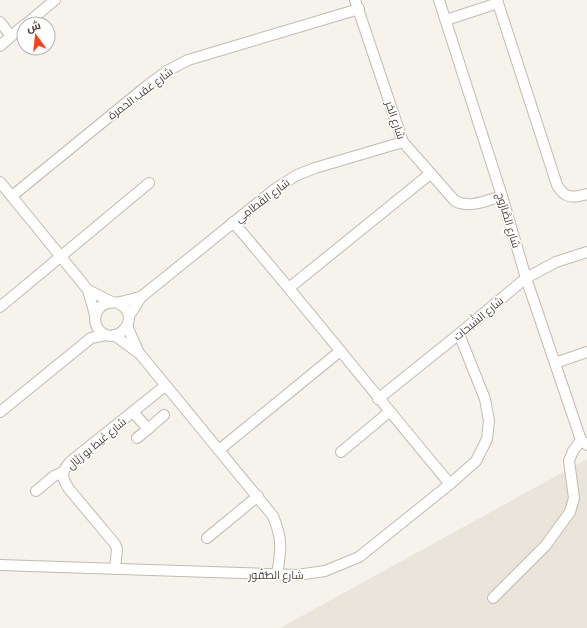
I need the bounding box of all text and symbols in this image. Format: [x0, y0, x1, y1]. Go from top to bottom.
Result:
north arrow [16, 16, 56, 56]
text: ش [25, 17, 42, 35]
street label: شارع عَقب الحَمرة [104, 64, 176, 123]
street label: شارع الحُر [381, 98, 410, 141]
street label: شارع القُطامِي [232, 175, 294, 227]
street label: شارع الصَّارُوج [492, 190, 525, 250]
street label: شارع الشَّبحات [450, 293, 507, 344]
street label: شارع غَيط بو رَيَّال [63, 414, 129, 473]
street label: شارع الصُّقُور [247, 567, 304, 583]

